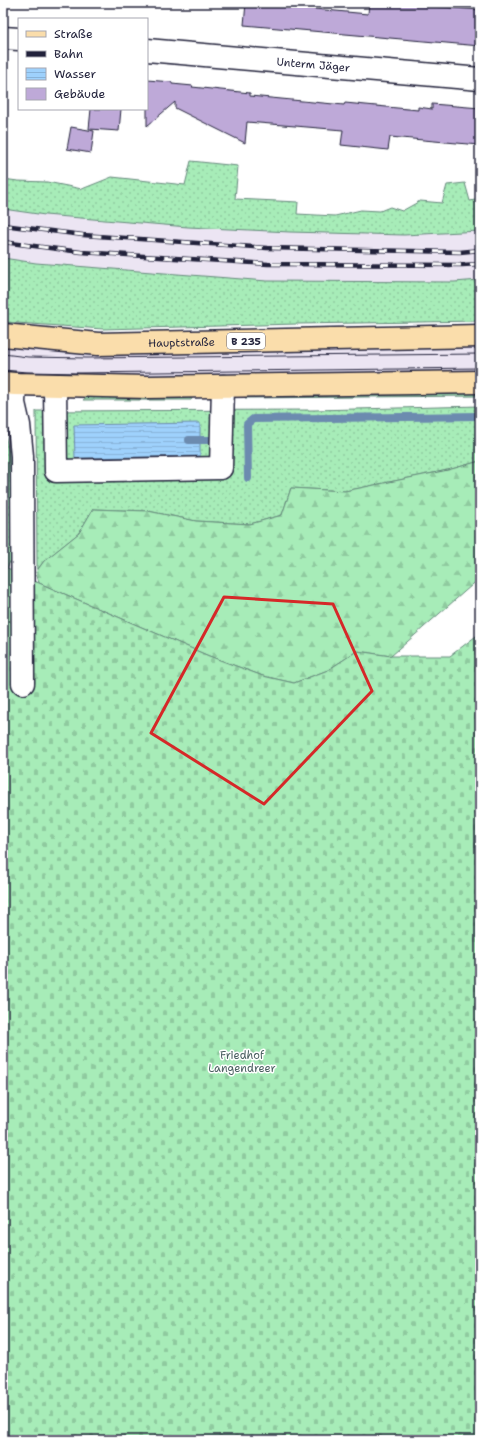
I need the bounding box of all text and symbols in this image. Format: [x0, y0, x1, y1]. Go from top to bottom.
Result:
legend [18, 18, 148, 110]
text: Straße [54, 26, 93, 42]
text: Bahn [54, 46, 83, 62]
street label: Unterm Jäger [276, 54, 351, 76]
text: Wasser [54, 66, 96, 82]
text: Gebäude [54, 86, 105, 102]
road number: B 235 [227, 333, 265, 349]
street label: Hauptstraße [148, 335, 215, 351]
park label: Friedhof Langendreer [208, 1048, 276, 1076]

